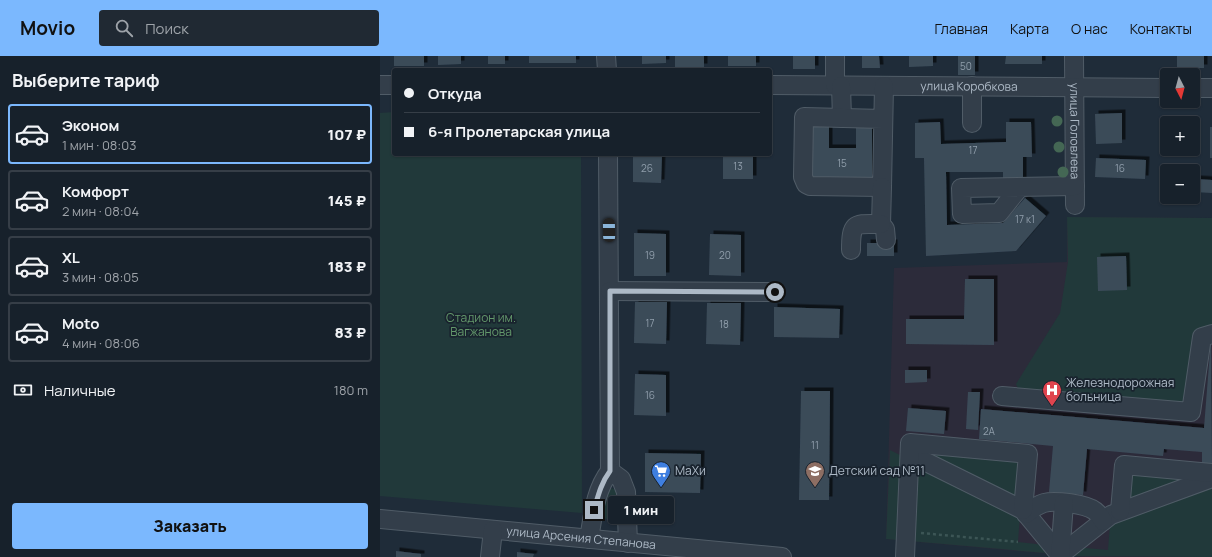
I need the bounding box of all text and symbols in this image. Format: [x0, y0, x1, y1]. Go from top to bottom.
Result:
search box [99, 10, 379, 46]
text: Movio [20, 15, 75, 41]
icon: search [113, 17, 135, 39]
text: Поиск [145, 18, 189, 39]
text: Главная [935, 19, 988, 38]
text: Карта [1010, 19, 1049, 38]
text: О нас [1071, 19, 1108, 38]
text: Контакты [1130, 19, 1192, 38]
house number: 50 [960, 59, 972, 73]
text: Выберите тариф [12, 68, 160, 92]
north arrow [1160, 68, 1200, 108]
map controls [1160, 68, 1200, 204]
street label: улица Коробкова [920, 77, 1018, 95]
text: Откуда [428, 83, 482, 104]
street label: улица Головлева [1066, 83, 1084, 179]
text: Эконом [62, 115, 119, 136]
icon: car [14, 116, 50, 152]
button: + [1160, 116, 1200, 156]
text: 6-я Пролетарская улица [428, 121, 610, 142]
text: 107 ₽ [328, 124, 366, 145]
text: 1 мин · 08:03 [62, 136, 136, 154]
house number: 17 [969, 143, 977, 157]
house number: 15 [837, 156, 847, 170]
house number: 13 [733, 159, 743, 173]
house number: 26 [641, 161, 653, 175]
house number: 16 [1115, 161, 1125, 175]
button: − [1160, 164, 1200, 204]
text: Комфорт [62, 181, 129, 202]
icon: car [14, 182, 50, 218]
text: 145 ₽ [328, 190, 366, 211]
text: 2 мин · 08:04 [62, 202, 139, 220]
house number: 17 к1 [1015, 212, 1035, 226]
car [603, 218, 615, 242]
text: XL [62, 247, 80, 268]
icon: car [14, 248, 50, 284]
house number: 19 [645, 248, 655, 262]
house number: 20 [719, 248, 731, 262]
text: 183 ₽ [328, 256, 366, 277]
text: 3 мин · 08:05 [62, 268, 139, 286]
route start [766, 283, 784, 301]
park label: Стадион им. Вагжанова [446, 309, 516, 340]
text: Moto [62, 313, 99, 334]
icon: car [14, 314, 50, 350]
house number: 17 [646, 316, 654, 330]
house number: 18 [719, 317, 729, 331]
text: 83 ₽ [334, 322, 366, 343]
text: 4 мин · 08:06 [62, 334, 140, 352]
place label: Железнодорожная больница [1066, 374, 1174, 405]
icon: cash [12, 379, 34, 401]
hospital icon: Железнодорожная больница [1041, 379, 1063, 407]
text: Наличные [44, 380, 116, 401]
text: 180 m [334, 381, 368, 399]
house number: 16 [645, 388, 655, 402]
house number: 2А [983, 424, 996, 438]
house number: 11 [811, 438, 819, 452]
supermarket icon: МаХи [650, 460, 672, 488]
school or university icon: Детский сад №11 [804, 460, 826, 488]
place label: МаХи [675, 462, 706, 479]
place label: Детский сад №11 [829, 462, 925, 479]
callout: 1 мин [608, 496, 674, 524]
route end [585, 501, 603, 519]
text: 1 мин [624, 501, 658, 519]
button: Заказать [12, 503, 368, 549]
street label: улица Арсения Степанова [506, 522, 657, 553]

